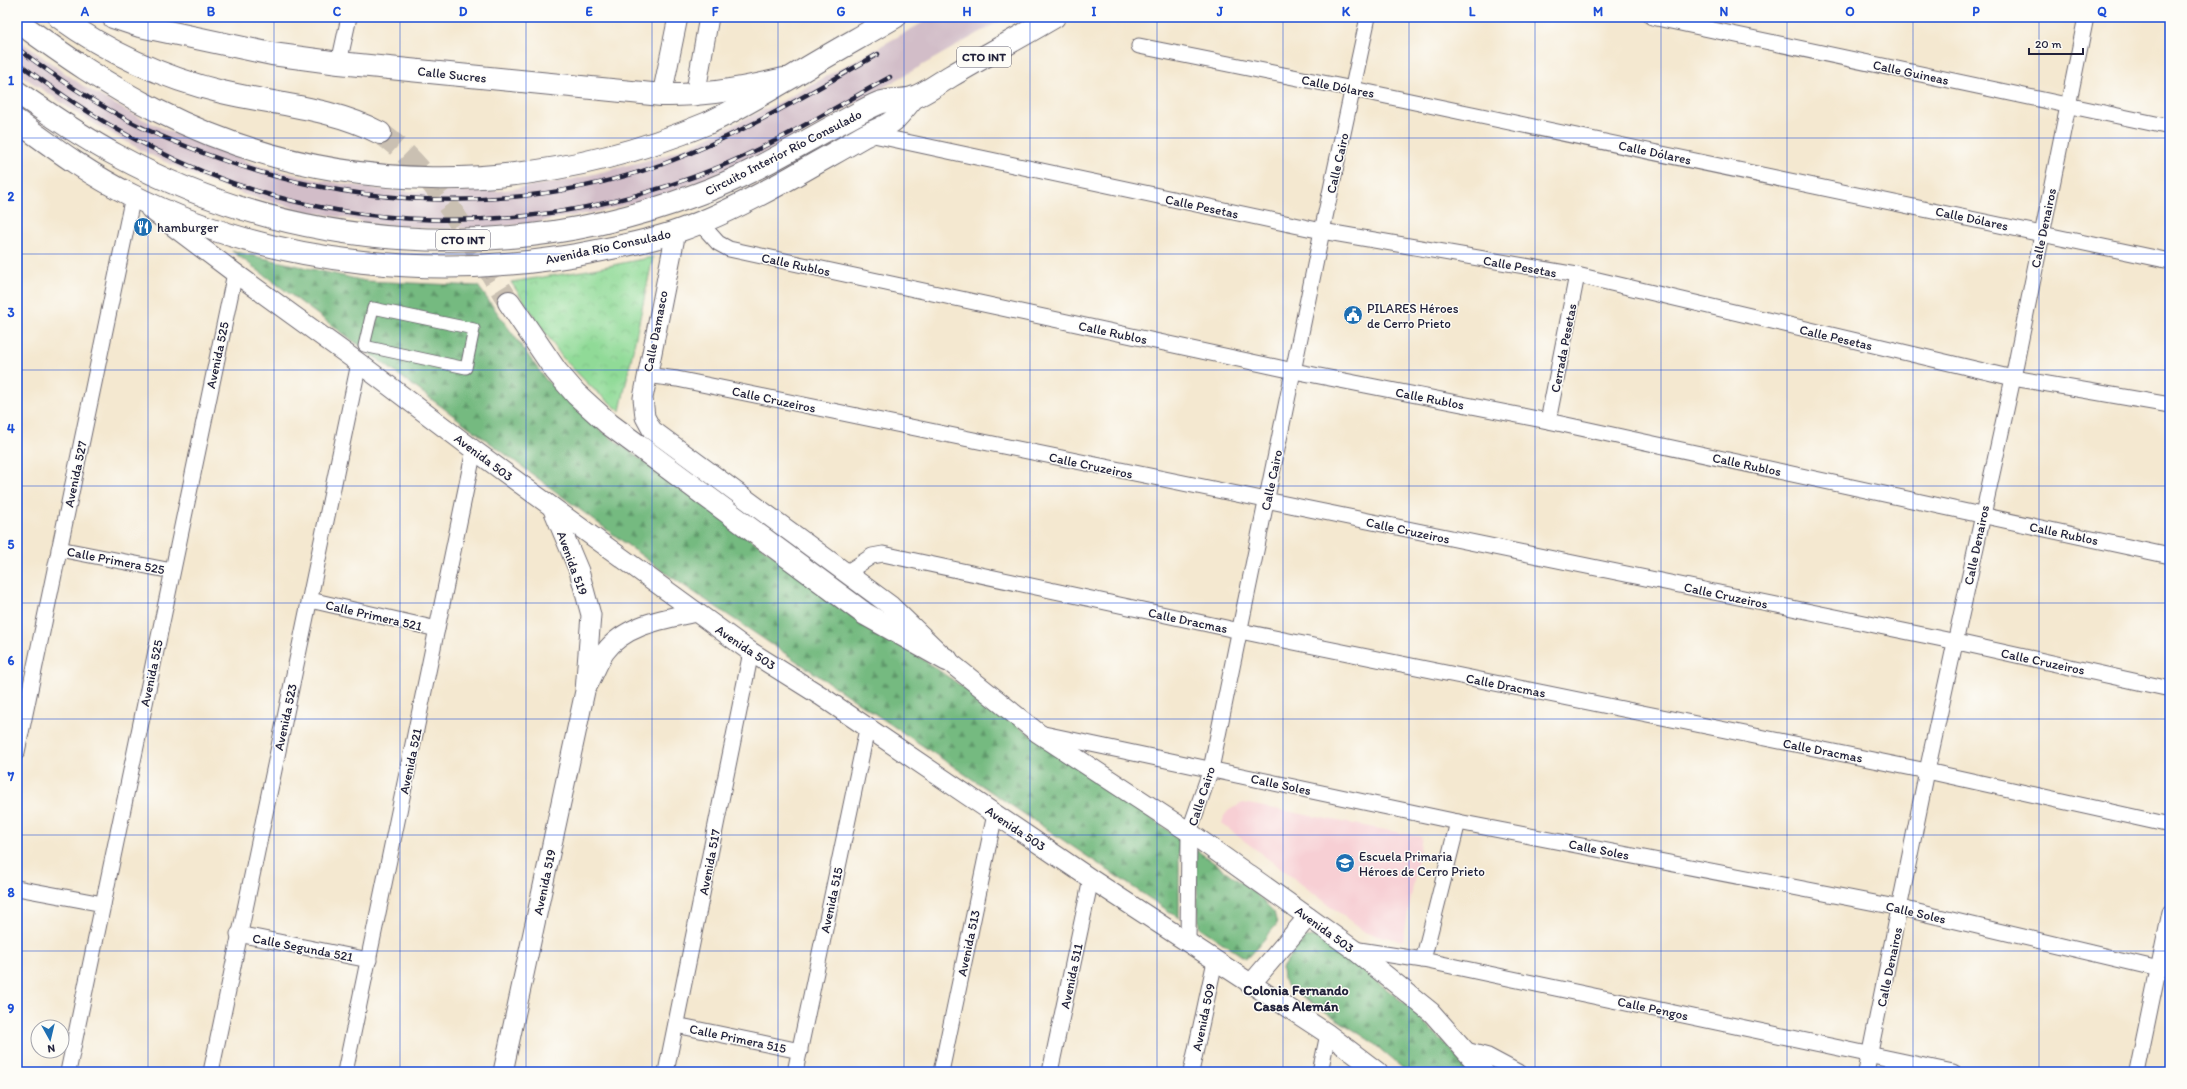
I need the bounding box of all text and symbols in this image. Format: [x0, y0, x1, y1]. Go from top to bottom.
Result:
text: A [80, 4, 90, 19]
text: B [207, 4, 216, 19]
text: C [333, 4, 342, 19]
text: D [459, 4, 468, 19]
text: E [585, 4, 593, 19]
text: F [712, 4, 719, 19]
text: G [837, 4, 846, 19]
text: H [963, 4, 972, 19]
text: I [1092, 4, 1097, 19]
text: J [1216, 4, 1224, 19]
text: K [1342, 4, 1351, 19]
text: L [1469, 4, 1476, 19]
text: M [1593, 4, 1603, 19]
text: N [1720, 4, 1729, 19]
text: O [1845, 4, 1855, 19]
text: P [1972, 4, 1980, 19]
text: Q [2097, 4, 2107, 19]
scale bar [2029, 30, 2083, 56]
text: 20 m [2035, 37, 2062, 51]
road number: CTO INT [957, 47, 1011, 67]
street label: Calle Guineas [1872, 57, 1950, 88]
street label: Calle Sucres [417, 63, 487, 86]
street label: Calle Dólares [1300, 72, 1376, 101]
text: 1 [8, 73, 14, 88]
street label: Circuito Interior Río Consulado [702, 106, 864, 199]
street label: Calle Cairo [1323, 131, 1352, 195]
street label: Calle Dólares [1617, 137, 1693, 168]
street label: Calle Denairos [2028, 187, 2059, 269]
text: 2 [8, 189, 15, 204]
street label: Calle Pesetas [1164, 191, 1240, 222]
street label: Calle Dólares [1934, 203, 2010, 234]
restaurant icon: hamburger [132, 216, 154, 238]
place label: hamburger [157, 220, 219, 235]
street label: Avenida Río Consulado [544, 226, 672, 267]
road number: CTO INT [436, 230, 490, 250]
street label: Calle Rublos [760, 250, 832, 279]
street label: Calle Pesetas [1482, 253, 1558, 280]
street label: Calle Damasco [640, 289, 671, 373]
place label: PILARES Héroes de Cerro Prieto [1367, 301, 1459, 331]
street label: Cerrada Pesetas [1548, 302, 1580, 394]
public building icon: PILARES Héroes de Cerro Prieto [1342, 304, 1364, 326]
text: 3 [7, 305, 15, 320]
street label: Calle Rublos [1077, 318, 1149, 347]
street label: Avenida 525 [203, 320, 232, 390]
street label: Calle Pesetas [1798, 322, 1874, 353]
street label: Calle Cruzeiros [731, 383, 817, 416]
street label: Calle Rublos [1394, 384, 1466, 413]
text: 4 [7, 421, 15, 436]
street label: Avenida 503 [452, 431, 516, 484]
street label: Avenida 527 [61, 439, 90, 509]
street label: Calle Cairo [1258, 448, 1285, 512]
street label: Calle Cruzeiros [1048, 449, 1134, 482]
street label: Calle Rublos [1711, 450, 1783, 479]
street label: Calle Denairos [1961, 504, 1992, 586]
street label: Calle Cruzeiros [1365, 514, 1451, 547]
street label: Calle Rublos [2028, 519, 2100, 548]
street label: Avenida 519 [554, 529, 591, 597]
text: 5 [8, 537, 15, 552]
street label: Calle Primera 525 [66, 544, 166, 577]
street label: Calle Cruzeiros [1683, 579, 1769, 612]
street label: Calle Primera 521 [324, 597, 424, 634]
street label: Calle Dracmas [1147, 605, 1229, 636]
street label: Avenida 503 [713, 622, 779, 673]
street label: Avenida 525 [137, 638, 166, 708]
street label: Calle Cruzeiros [2000, 645, 2086, 678]
text: 6 [8, 653, 15, 668]
street label: Calle Dracmas [1465, 670, 1547, 701]
street label: Avenida 523 [271, 682, 300, 752]
street label: Avenida 521 [396, 727, 425, 795]
street label: Calle Dracmas [1782, 735, 1864, 766]
street label: Calle Cairo [1185, 764, 1218, 828]
text: 7 [7, 769, 15, 784]
street label: Calle Soles [1249, 771, 1313, 798]
street label: Avenida 503 [983, 803, 1049, 854]
street label: Avenida 517 [696, 827, 723, 896]
street label: Calle Soles [1567, 836, 1631, 863]
street label: Avenida 519 [530, 848, 559, 916]
place label: Escuela Primaria Héroes de Cerro Prieto [1359, 849, 1485, 879]
school or university icon: Escuela Primaria Héroes de Cerro Prieto [1334, 852, 1356, 874]
street label: Avenida 515 [817, 866, 846, 934]
text: 8 [7, 885, 15, 900]
street label: Calle Soles [1884, 898, 1948, 927]
street label: Avenida 503 [1292, 903, 1357, 956]
street label: Avenida 513 [954, 909, 983, 978]
street label: Calle Denairos [1874, 926, 1905, 1008]
street label: Calle Segunda 521 [251, 930, 355, 965]
street label: Avenida 511 [1057, 942, 1086, 1010]
street label: Avenida 509 [1189, 982, 1218, 1052]
district label: Colonia Fernando Casas Alemán [1243, 982, 1349, 1015]
street label: Calle Pengos [1616, 994, 1690, 1023]
text: 9 [8, 1001, 15, 1016]
north arrow [30, 1019, 70, 1059]
street label: Calle Primera 515 [688, 1021, 788, 1056]
text: N [47, 1041, 56, 1055]

